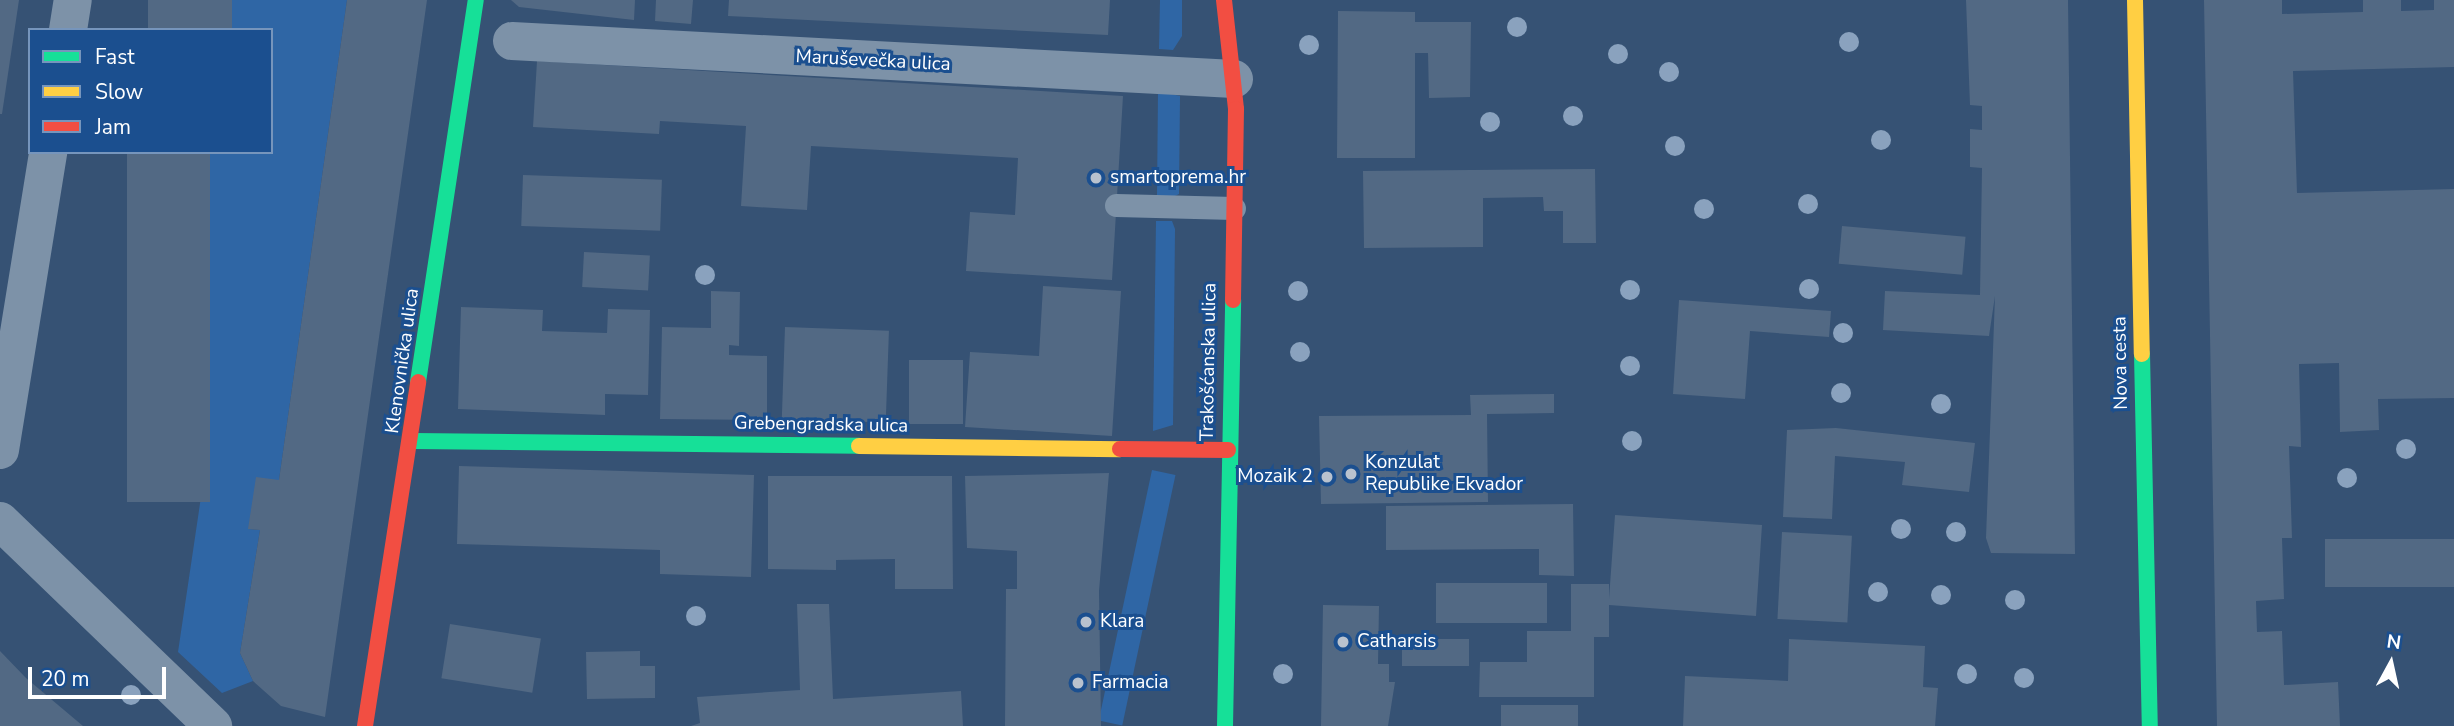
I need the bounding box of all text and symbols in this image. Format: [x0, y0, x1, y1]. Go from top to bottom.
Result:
legend [28, 28, 273, 154]
text: Fast [95, 43, 135, 71]
street label: Maruševečka ulica [795, 46, 951, 76]
text: Slow [95, 78, 143, 106]
text: Jam [95, 113, 131, 141]
place label: smartoprema.hr [1110, 167, 1246, 189]
marker: smartoprema.hr [1088, 170, 1104, 186]
street label: Trakošćanska ulica [1196, 283, 1222, 441]
street label: Klenovnička ulica [382, 287, 424, 435]
street label: Nova cesta [2109, 316, 2133, 410]
street label: Grebengradska ulica [734, 412, 908, 438]
place label: Konzulat Republike Ekvador [1365, 452, 1523, 496]
place label: Mozaik 2 [1237, 466, 1313, 488]
marker: Konzulat Republike Ekvador [1343, 466, 1359, 482]
marker: Mozaik 2 [1319, 469, 1335, 485]
place label: Klara [1100, 611, 1144, 633]
marker: Klara [1078, 614, 1094, 630]
north arrow [2356, 628, 2426, 698]
text: N [2385, 628, 2403, 656]
place label: Catharsis [1357, 631, 1436, 653]
marker: Catharsis [1335, 634, 1351, 650]
scale bar [32, 652, 170, 696]
text: 20 m [41, 665, 90, 693]
place label: Farmacia [1092, 672, 1169, 694]
marker: Farmacia [1070, 675, 1086, 691]

